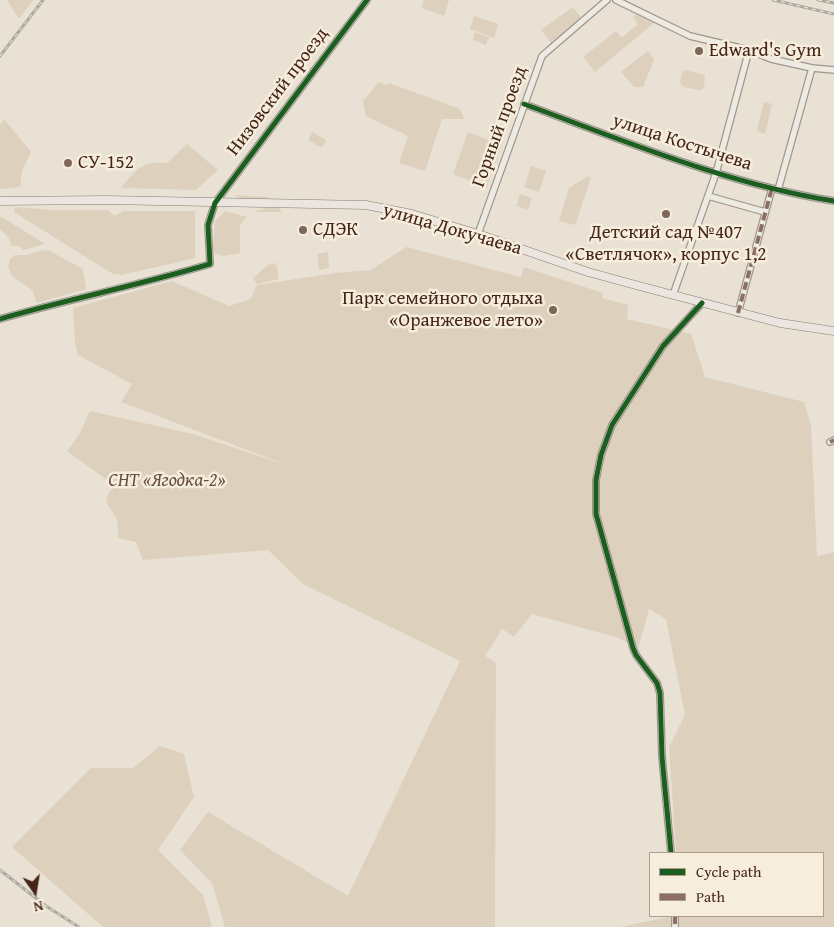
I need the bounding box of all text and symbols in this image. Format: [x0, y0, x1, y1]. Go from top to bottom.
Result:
street label: Низовский проезд [222, 23, 334, 161]
place label: Edward's Gym [709, 40, 822, 62]
marker: Edward's Gym [693, 45, 705, 57]
street label: Горный проезд [468, 63, 532, 191]
street label: улица Костычева [609, 110, 755, 176]
place label: СУ-152 [78, 152, 134, 174]
marker: СУ-152 [62, 157, 74, 169]
street label: улица Докучаева [380, 199, 524, 261]
marker: Детский сад №407 «Светлячок», корпус 1,2 [660, 208, 672, 220]
place label: СДЭК [313, 219, 358, 241]
place label: Детский сад №407 «Светлячок», корпус 1,2 [566, 222, 766, 266]
marker: СДЭК [297, 224, 309, 236]
place label: Парк семейного отдыха «Оранжевое лето» [342, 288, 543, 332]
marker: Парк семейного отдыха «Оранжевое лето» [547, 304, 559, 316]
park label: СНТ «Ягодка-2» [108, 470, 226, 492]
legend [649, 852, 824, 917]
text: Cycle path [696, 861, 762, 882]
north arrow [10, 867, 60, 917]
text: Path [696, 886, 725, 907]
text: N [32, 896, 45, 917]

